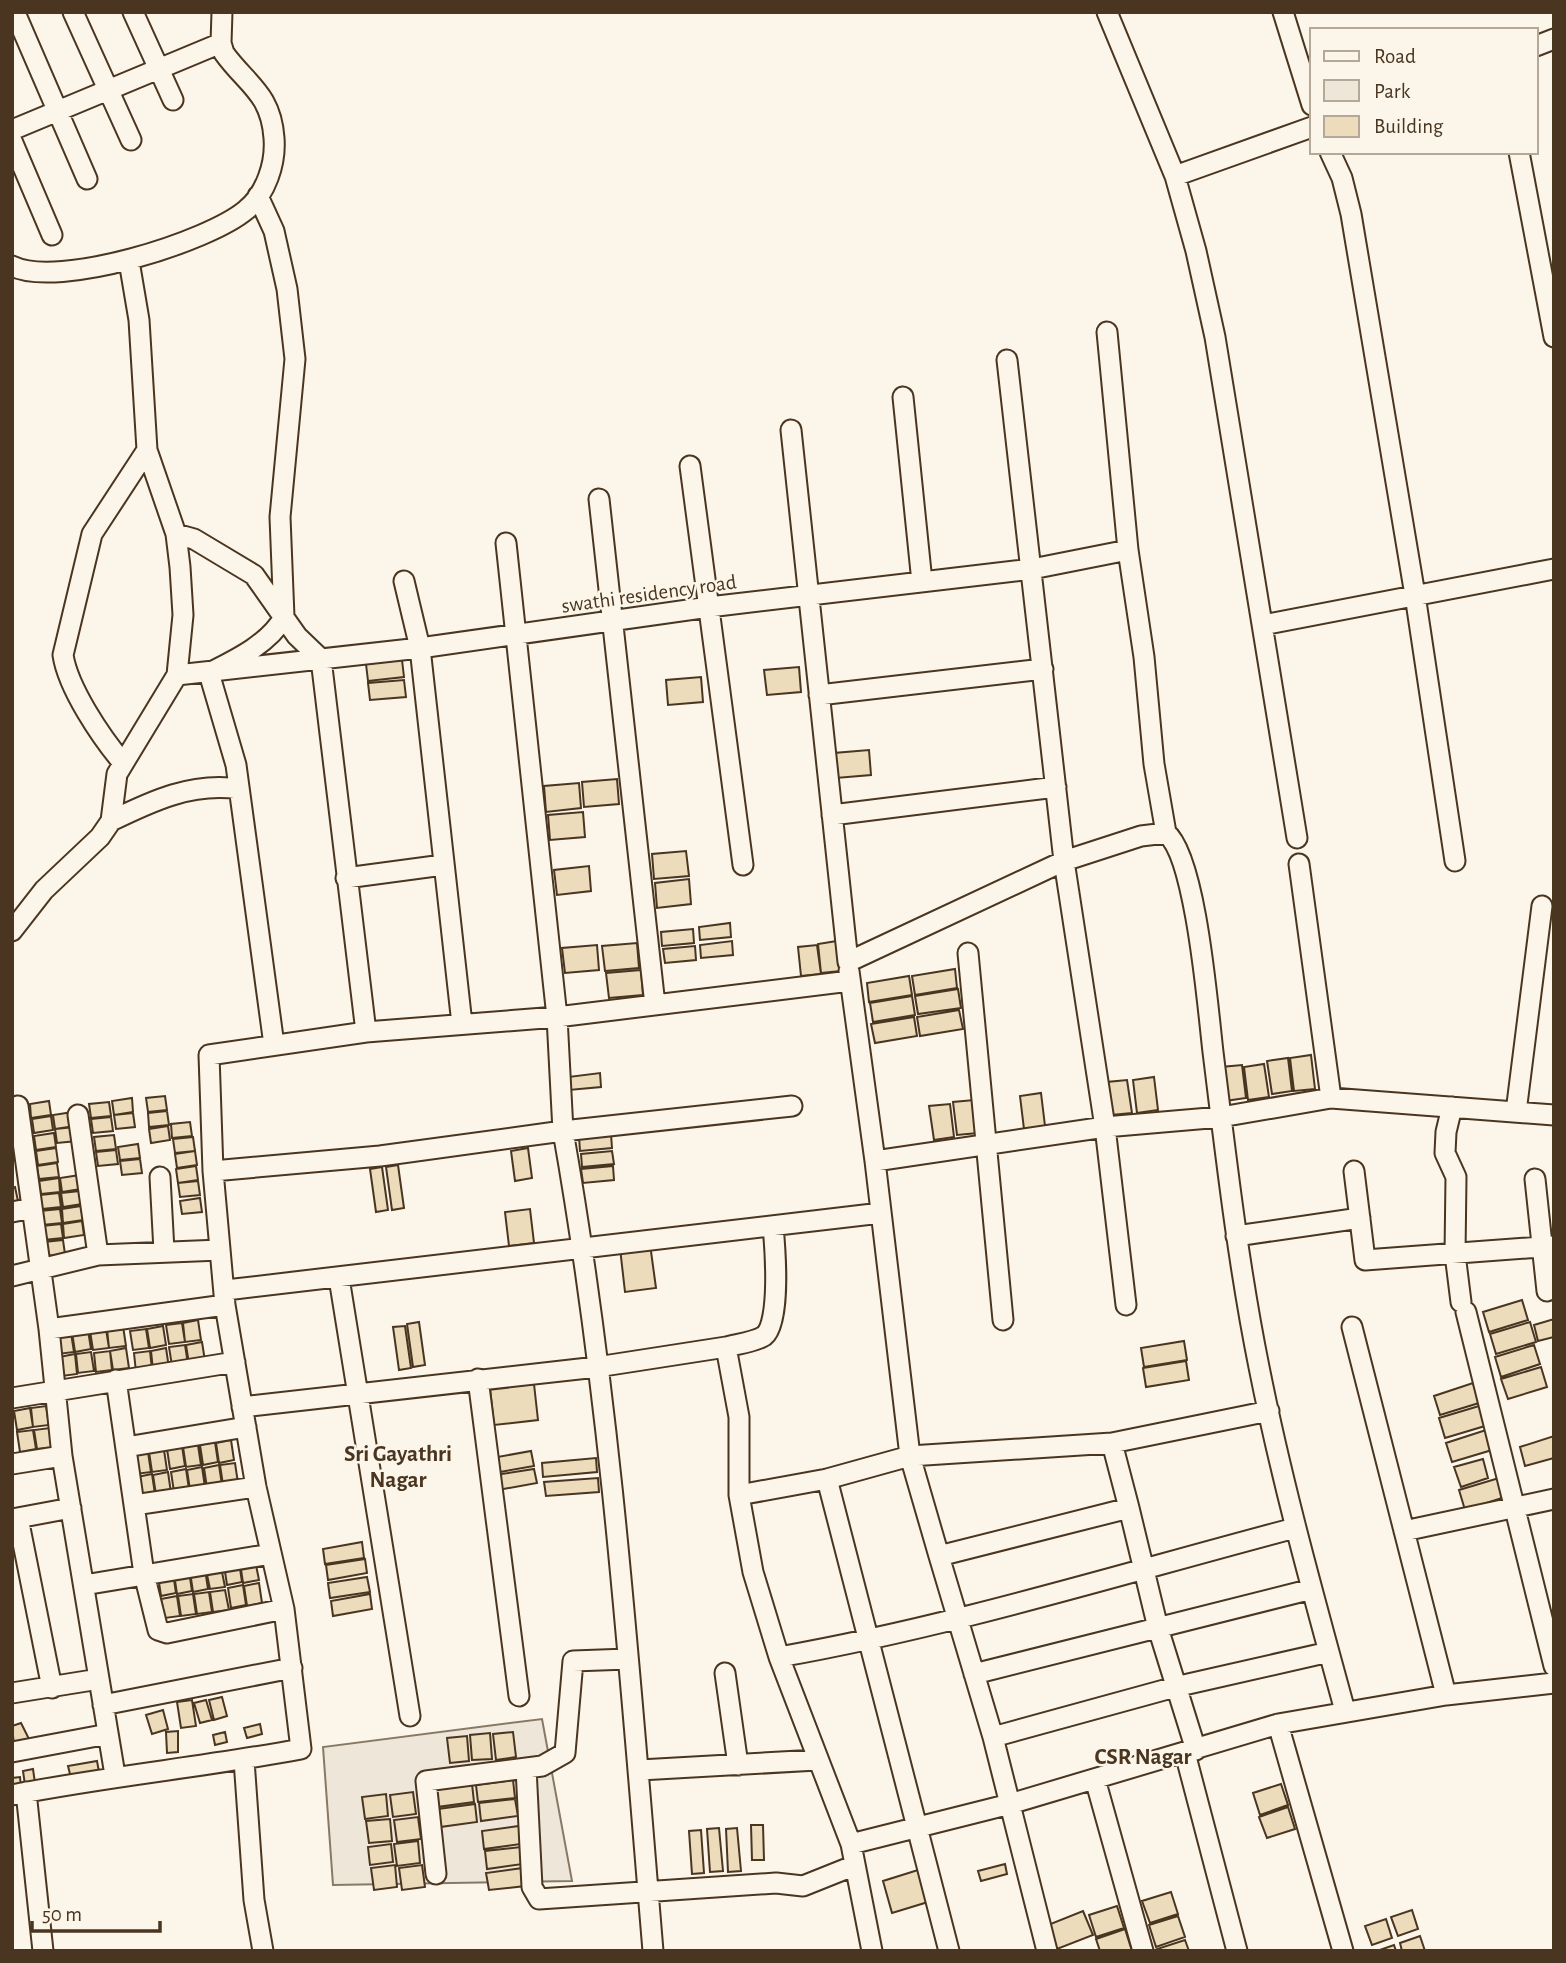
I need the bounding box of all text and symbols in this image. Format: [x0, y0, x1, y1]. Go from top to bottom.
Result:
legend [1310, 28, 1538, 154]
text: Road [1374, 46, 1416, 67]
text: Park [1374, 81, 1411, 102]
text: Building [1374, 116, 1444, 137]
street label: swathi residency road [560, 571, 738, 617]
district label: Sri Gayathri Nagar [344, 1443, 452, 1492]
district label: CSR Nagar [1094, 1746, 1192, 1769]
scale bar [32, 1890, 159, 1934]
text: 50 m [42, 1904, 82, 1925]

